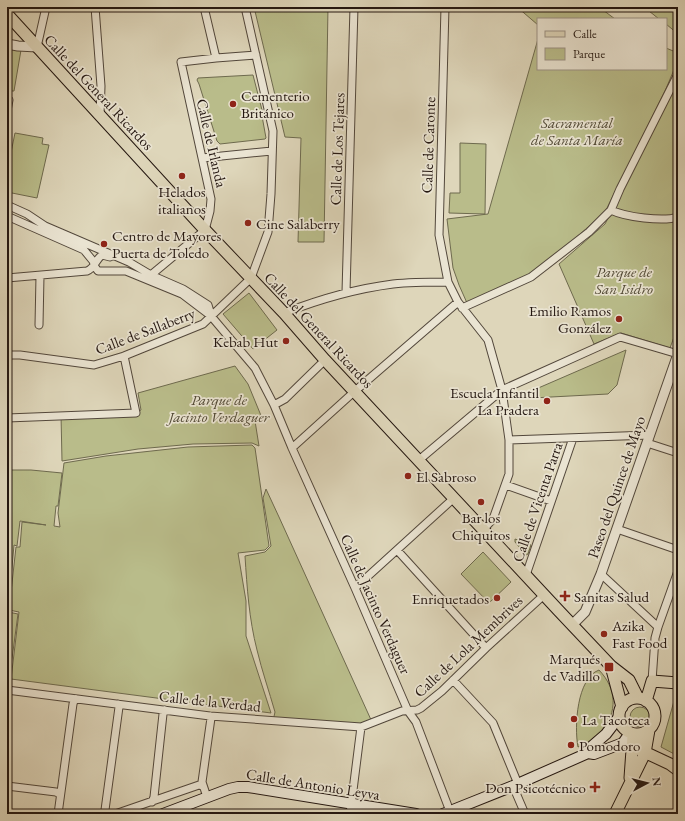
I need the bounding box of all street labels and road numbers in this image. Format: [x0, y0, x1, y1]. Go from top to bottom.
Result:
street label: Calle del General Ricardos [40, 30, 158, 154]
street label: Calle de Los Tejares [326, 92, 348, 206]
street label: Calle de Caronte [417, 96, 439, 194]
street label: Calle de Irlanda [193, 97, 231, 189]
street label: Calle del General Ricardos [260, 268, 378, 392]
street label: Calle de Sallaberry [92, 303, 198, 359]
street label: Paseo del Quince de Mayo [583, 413, 649, 561]
street label: Calle de Vicenta Parra [508, 440, 566, 564]
street label: Calle de Jacinto Verdaguer [337, 531, 415, 677]
street label: Calle de Lola Membrives [410, 591, 526, 701]
street label: Calle de la Verdad [158, 686, 262, 716]
street label: Calle de Antonio Leyva [245, 764, 381, 804]

